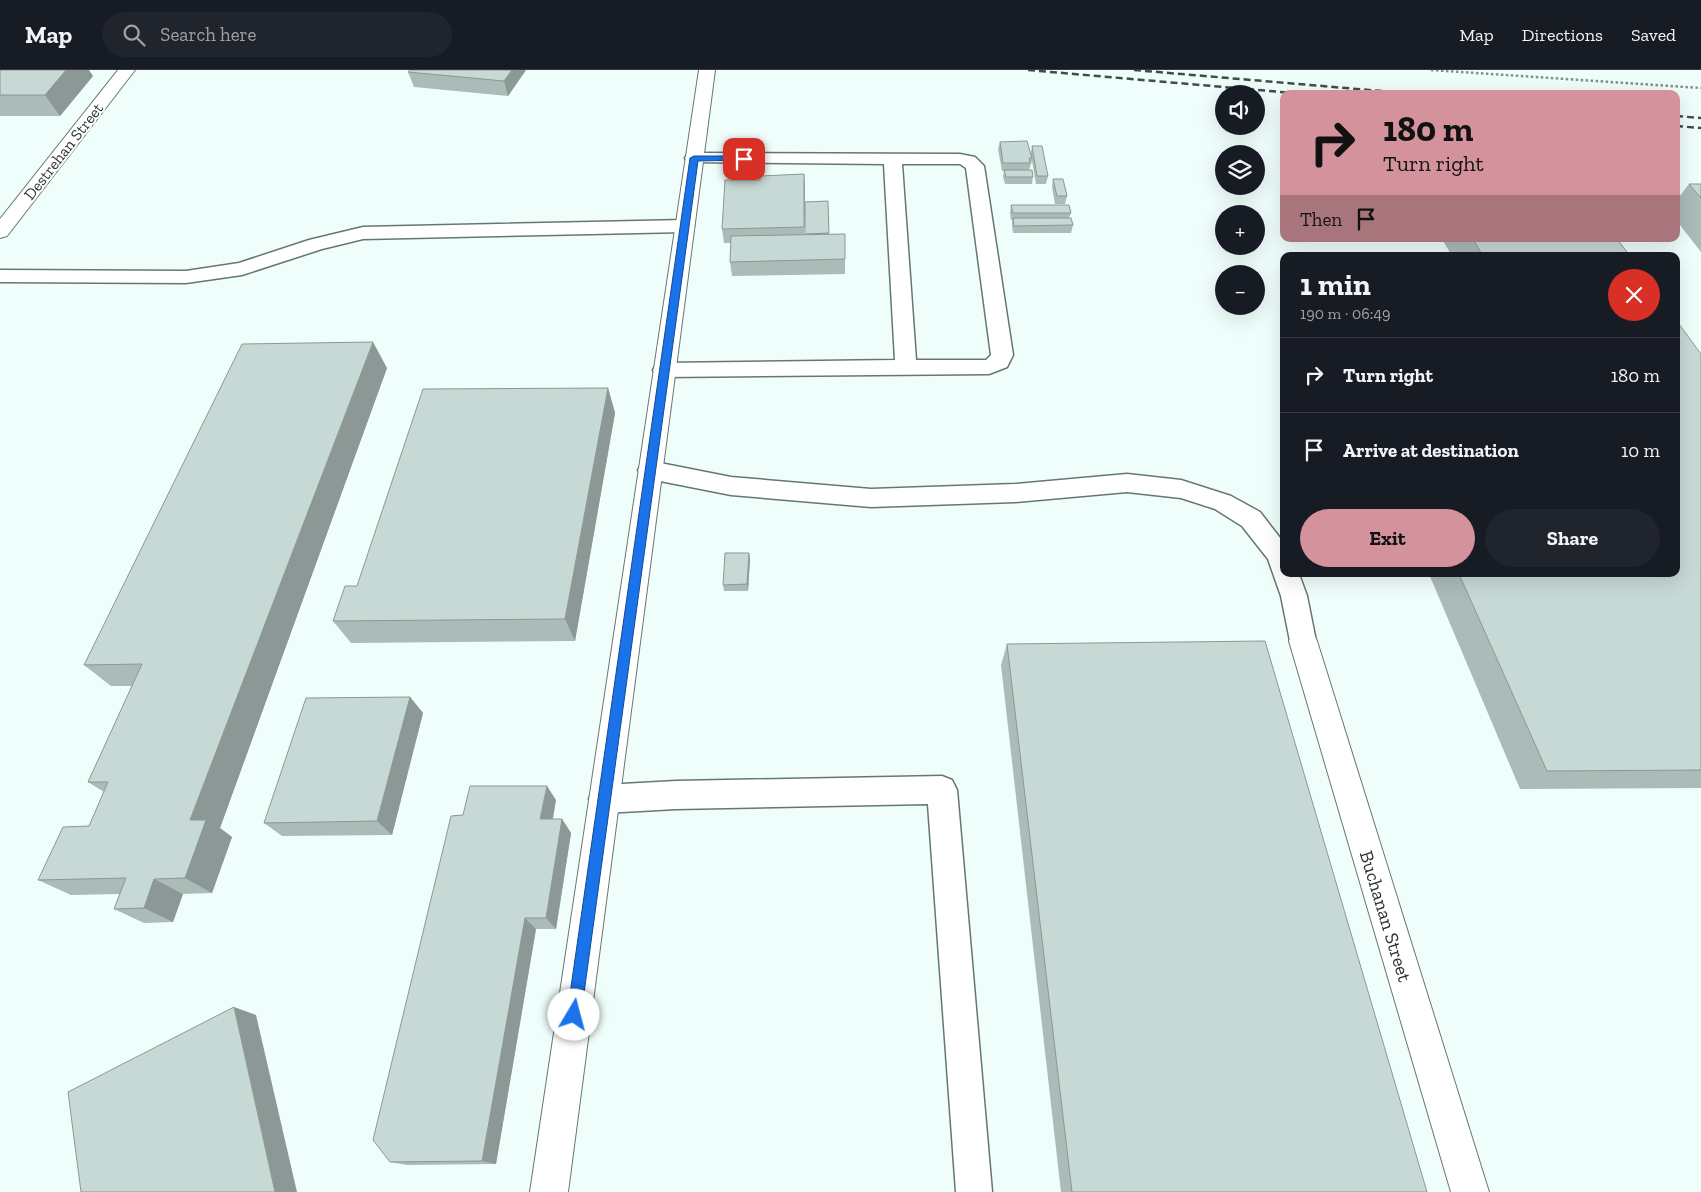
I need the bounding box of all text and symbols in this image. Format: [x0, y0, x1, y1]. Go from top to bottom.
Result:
search box [102, 12, 452, 57]
text: Map [25, 20, 72, 49]
icon: search [120, 21, 148, 49]
text: Search here [160, 23, 257, 46]
text: Map [1459, 24, 1494, 46]
text: Directions [1522, 24, 1603, 46]
text: Saved [1631, 24, 1676, 46]
map controls [1215, 85, 1265, 315]
button: sound [1215, 85, 1265, 135]
street label: Destrehan Street [20, 99, 107, 204]
text: 180 m [1383, 108, 1473, 150]
icon: right [1300, 110, 1365, 175]
pin [723, 138, 765, 180]
icon: arrive [730, 145, 758, 173]
button: layers [1215, 145, 1265, 195]
text: Turn right [1383, 150, 1484, 177]
button: + [1215, 205, 1265, 255]
icon: arrive [1352, 205, 1380, 233]
text: Then [1300, 208, 1342, 231]
button: − [1215, 265, 1265, 315]
text: 1 min [1300, 267, 1371, 303]
button: close [1608, 269, 1660, 321]
text: 190 m · 06:49 [1300, 304, 1391, 323]
icon: right [1300, 361, 1328, 389]
text: Turn right [1343, 364, 1433, 387]
text: 180 m [1611, 364, 1660, 387]
icon: arrive [1300, 436, 1328, 464]
text: Arrive at destination [1343, 439, 1519, 462]
text: 10 m [1621, 439, 1660, 462]
button: Exit [1300, 509, 1475, 567]
button: Share [1485, 509, 1660, 567]
street label: Buchanan Street [1355, 848, 1416, 985]
position arrow [547, 988, 599, 1040]

